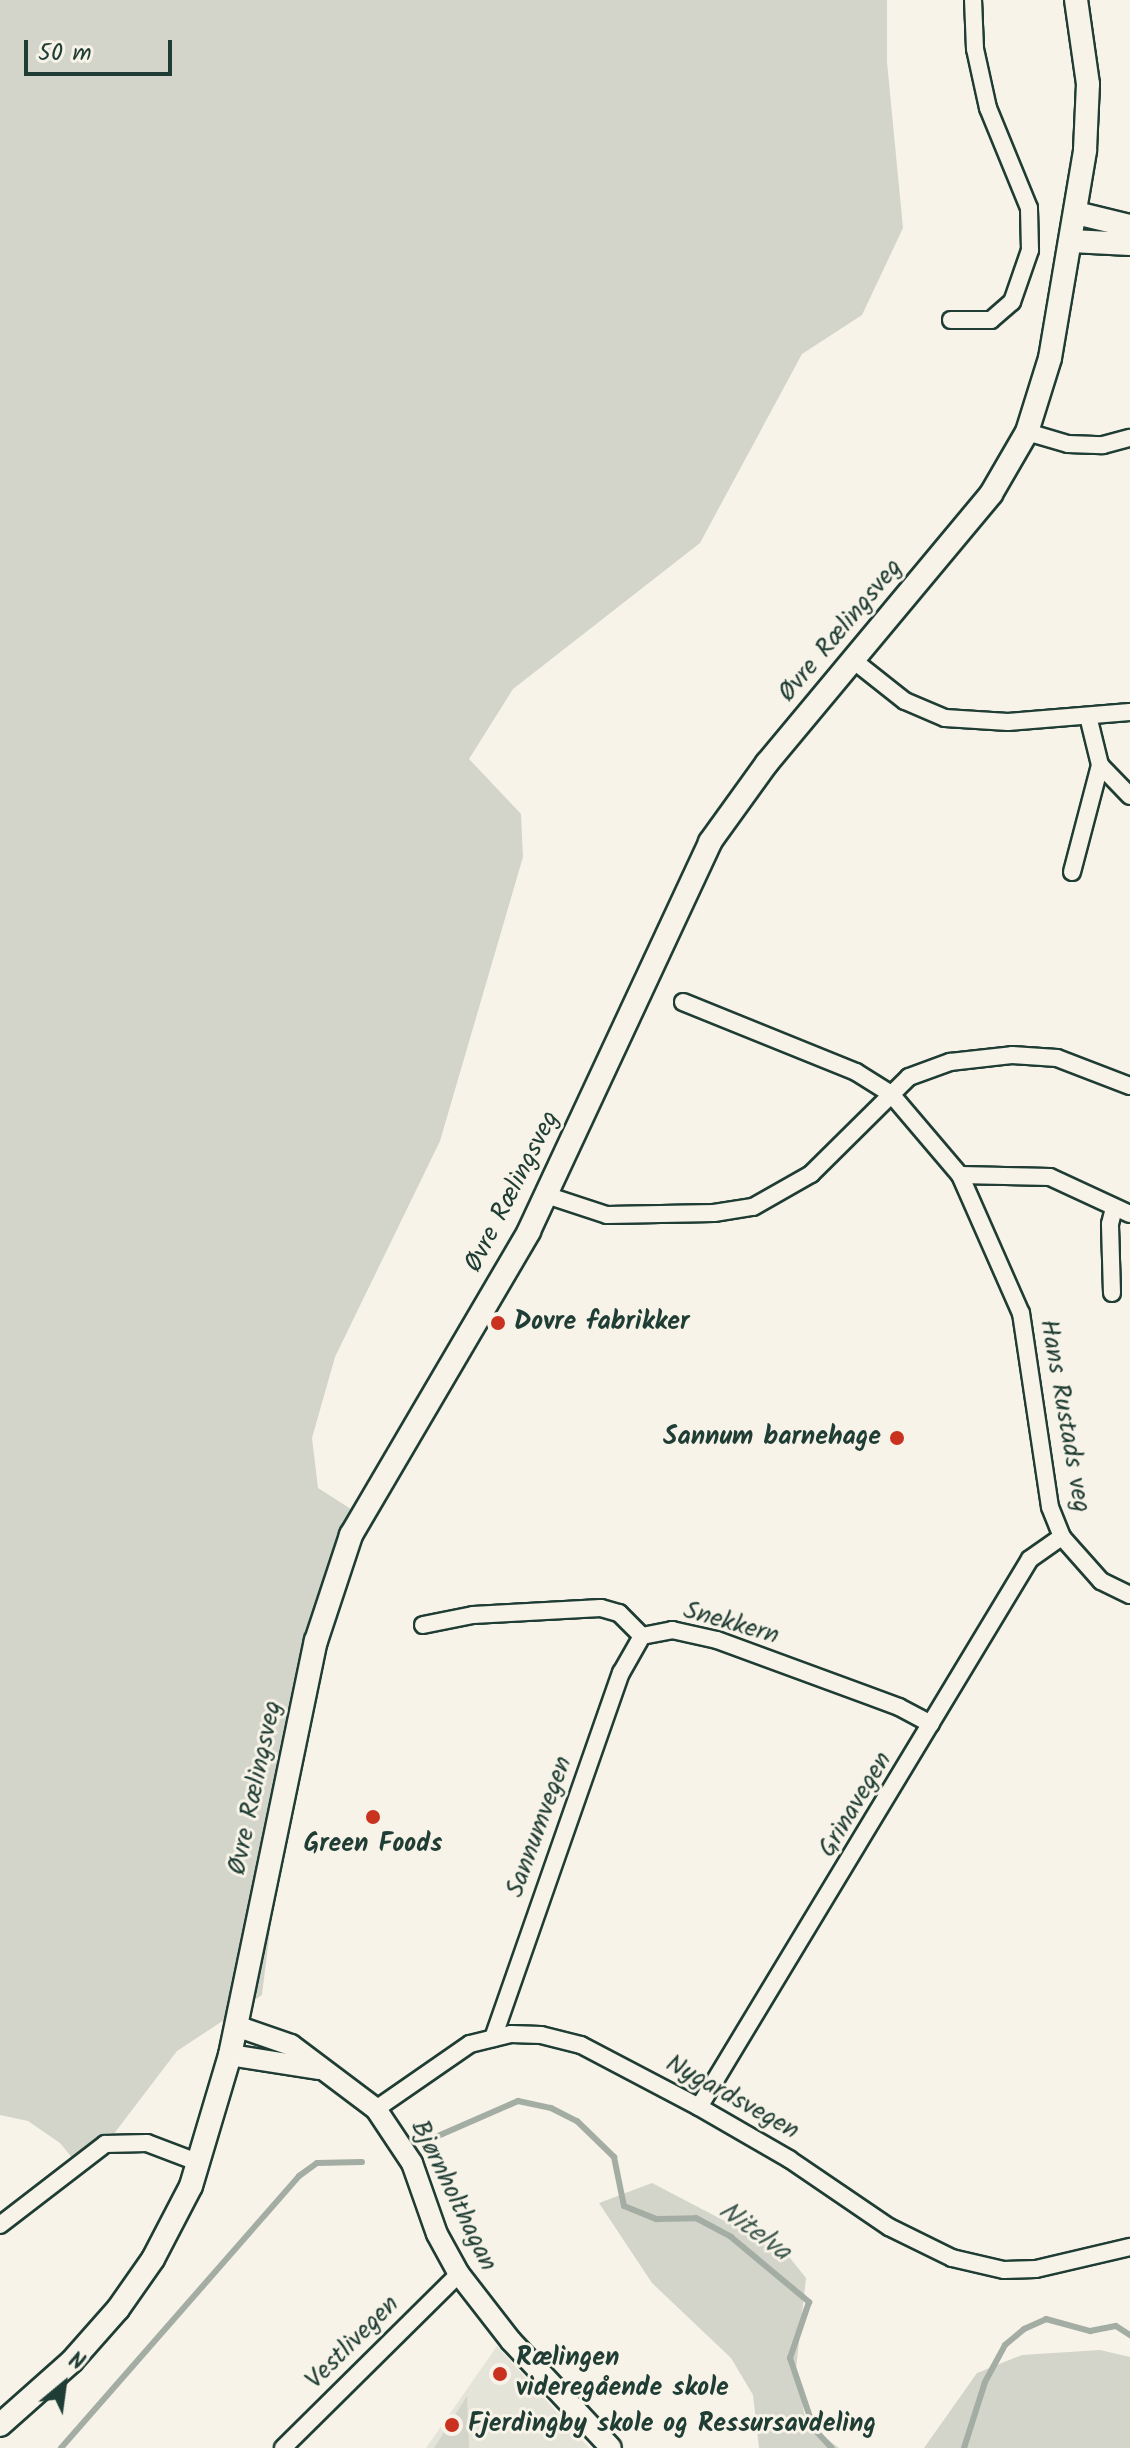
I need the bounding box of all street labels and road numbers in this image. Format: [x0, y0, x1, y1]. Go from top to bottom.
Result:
street label: Øvre Rælingsveg [772, 553, 910, 709]
street label: Øvre Rælingsveg [459, 1106, 567, 1278]
street label: Hans Rustads veg [1032, 1317, 1096, 1515]
street label: Snekkern [680, 1596, 782, 1652]
street label: Øvre Rælingsveg [222, 1698, 290, 1878]
street label: Grinavegen [812, 1747, 900, 1863]
street label: Sannumvegen [500, 1752, 580, 1902]
street label: Nygardsvegen [660, 2049, 804, 2147]
street label: Bjørnholthagan [403, 2115, 503, 2277]
street label: Vestlivegen [300, 2290, 406, 2396]

